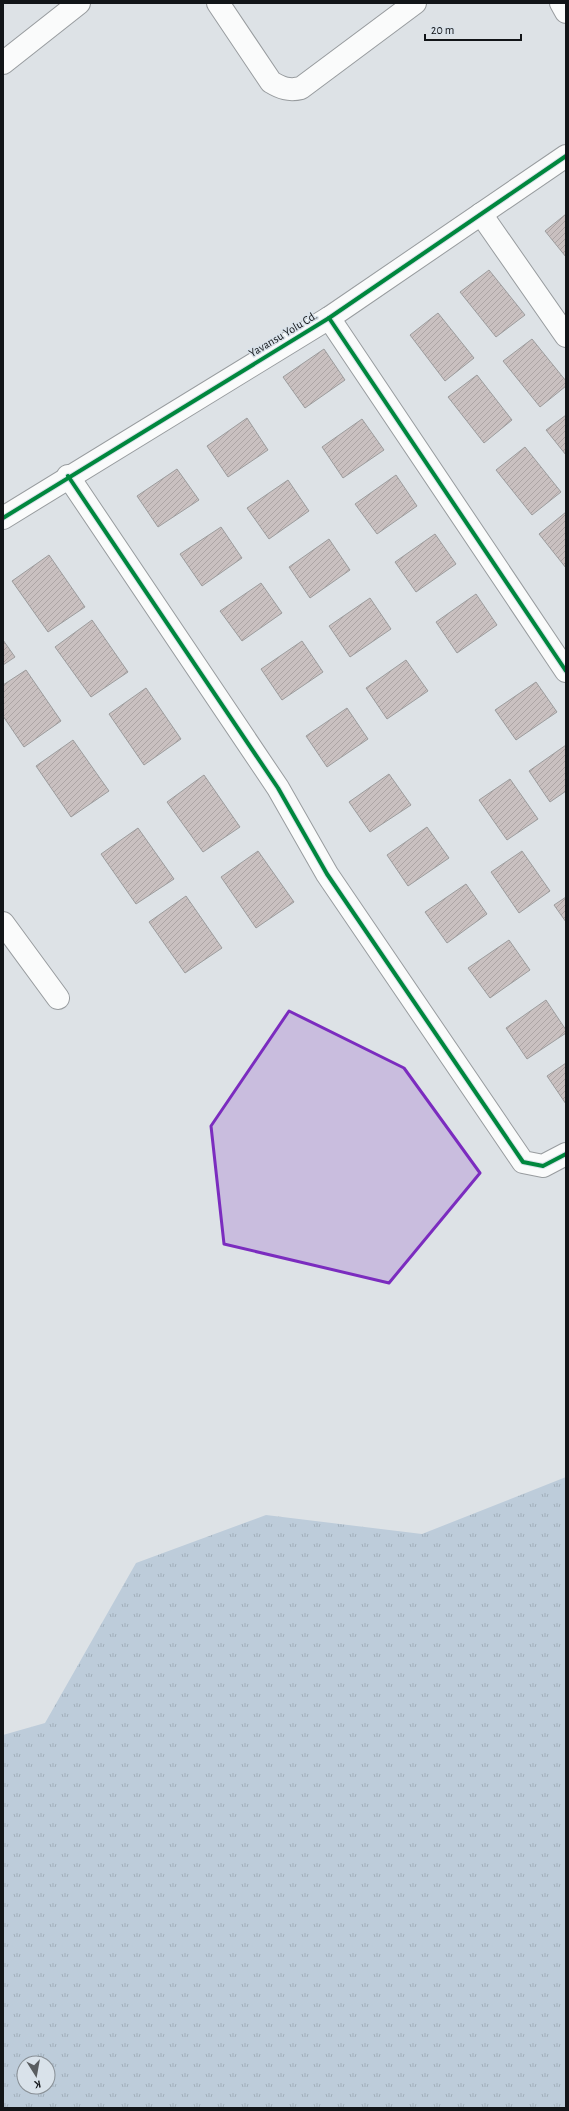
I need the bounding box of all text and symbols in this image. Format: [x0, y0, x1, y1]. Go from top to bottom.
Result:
scale bar [425, 16, 521, 42]
text: 20 m [431, 24, 454, 36]
street label: Yavansu Yolu Cd. [247, 309, 319, 359]
north arrow [16, 2055, 56, 2095]
text: K [33, 2078, 42, 2090]

